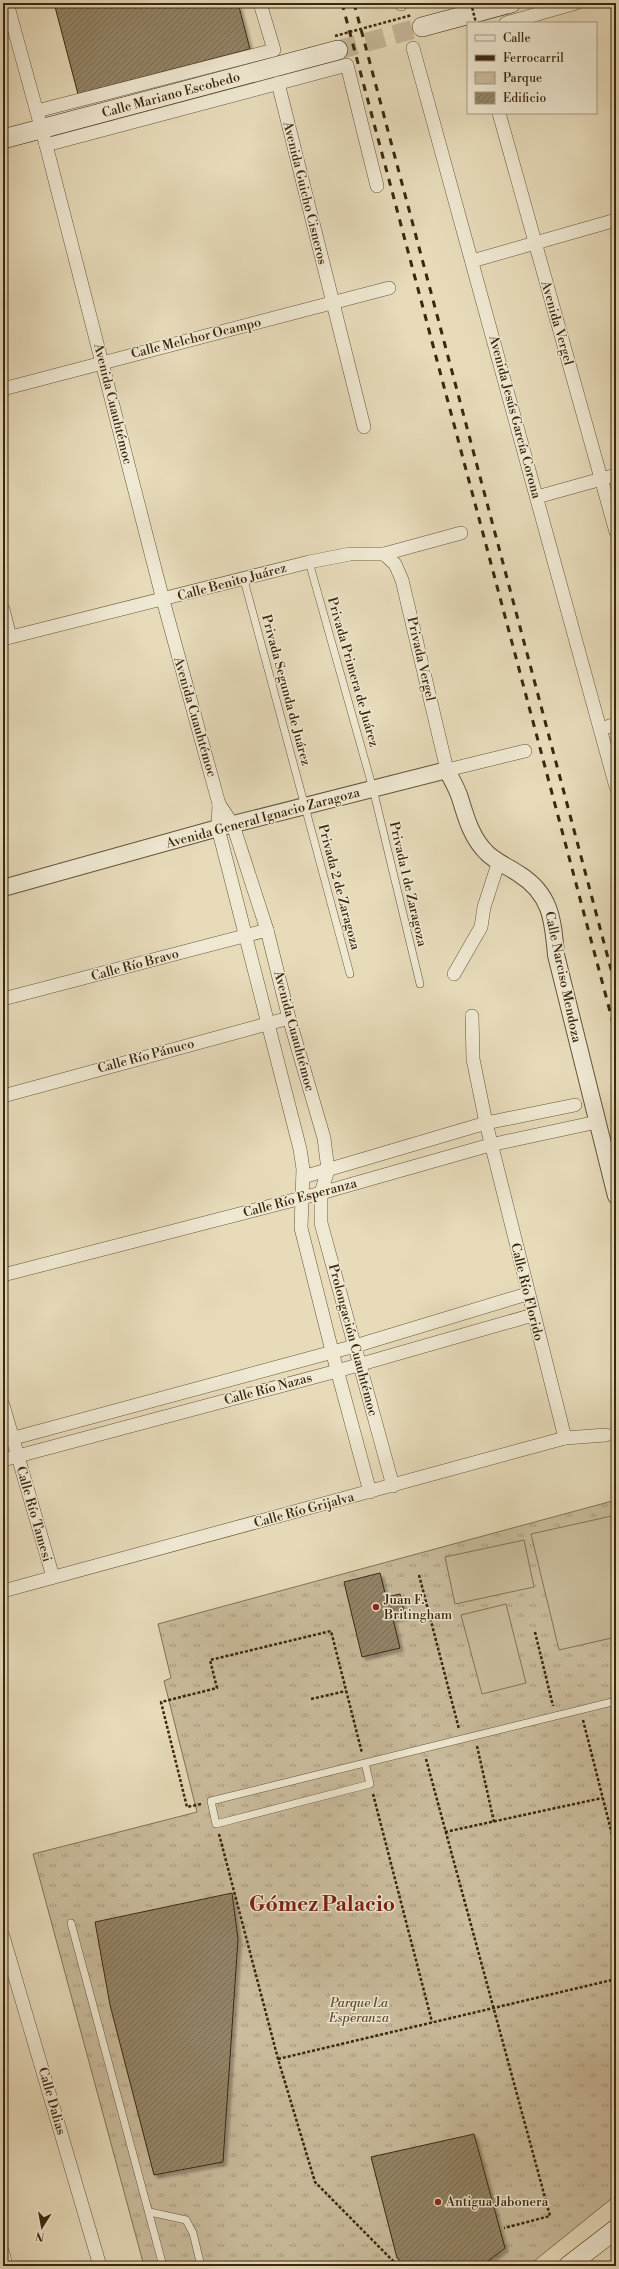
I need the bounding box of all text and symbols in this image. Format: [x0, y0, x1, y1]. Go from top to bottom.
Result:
legend [467, 22, 597, 114]
text: Calle [503, 31, 530, 46]
text: Ferrocarril [503, 51, 564, 66]
street label: Calle Mariano Escobedo [100, 69, 242, 121]
text: Parque [503, 71, 542, 86]
text: Edificio [503, 91, 546, 106]
street label: Avenida Guicho Cisneros [279, 119, 331, 267]
street label: Avenida Vergel [537, 278, 577, 367]
street label: Calle Melchor Ocampo [129, 314, 263, 362]
street label: Avenida Jesús García Corona [485, 333, 545, 501]
street label: Avenida Cuauhtémoc [90, 341, 136, 467]
street label: Calle Benito Juárez [176, 560, 288, 604]
street label: Privada Primera de Juárez [324, 595, 382, 749]
street label: Privada Segunda de Juárez [258, 613, 314, 767]
street label: Privada Vergel [404, 615, 438, 703]
street label: Avenida Cuauhtémoc [170, 654, 220, 779]
street label: Avenida General Ignacio Zaragoza [163, 784, 362, 852]
street label: Privada 1 de Zaragoza [386, 820, 430, 948]
street label: Privada 2 de Zaragoza [315, 822, 364, 952]
street label: Calle Narciso Mendoza [541, 910, 585, 1045]
street label: Calle Río Bravo [89, 946, 181, 984]
street label: Avenida Cuauhtémoc [270, 968, 318, 1093]
street label: Calle Río Pánuco [96, 1035, 196, 1077]
street label: Calle Río Esperanza [241, 1175, 359, 1221]
street label: Calle Río Florido [507, 1241, 547, 1343]
street label: Prolongación Cuauhtémoc [325, 1262, 381, 1418]
street label: Calle Río Nazas [222, 1370, 314, 1408]
street label: Calle Río Tamesi [13, 1464, 55, 1564]
street label: Calle Río Grijalva [252, 1489, 356, 1531]
place label: Juan F. Britingham [383, 1592, 453, 1623]
marker: Juan F. Britingham [371, 1602, 381, 1612]
district label: Gómez Palacio [249, 1892, 395, 1918]
park label: Parque La Esperanza [328, 1995, 390, 2026]
street label: Calle Dalias [35, 2065, 69, 2137]
place label: Antigua Jabonera [445, 2194, 549, 2210]
marker: Antigua Jabonera [433, 2197, 443, 2207]
north arrow [22, 2207, 62, 2247]
text: N [34, 2228, 46, 2244]

